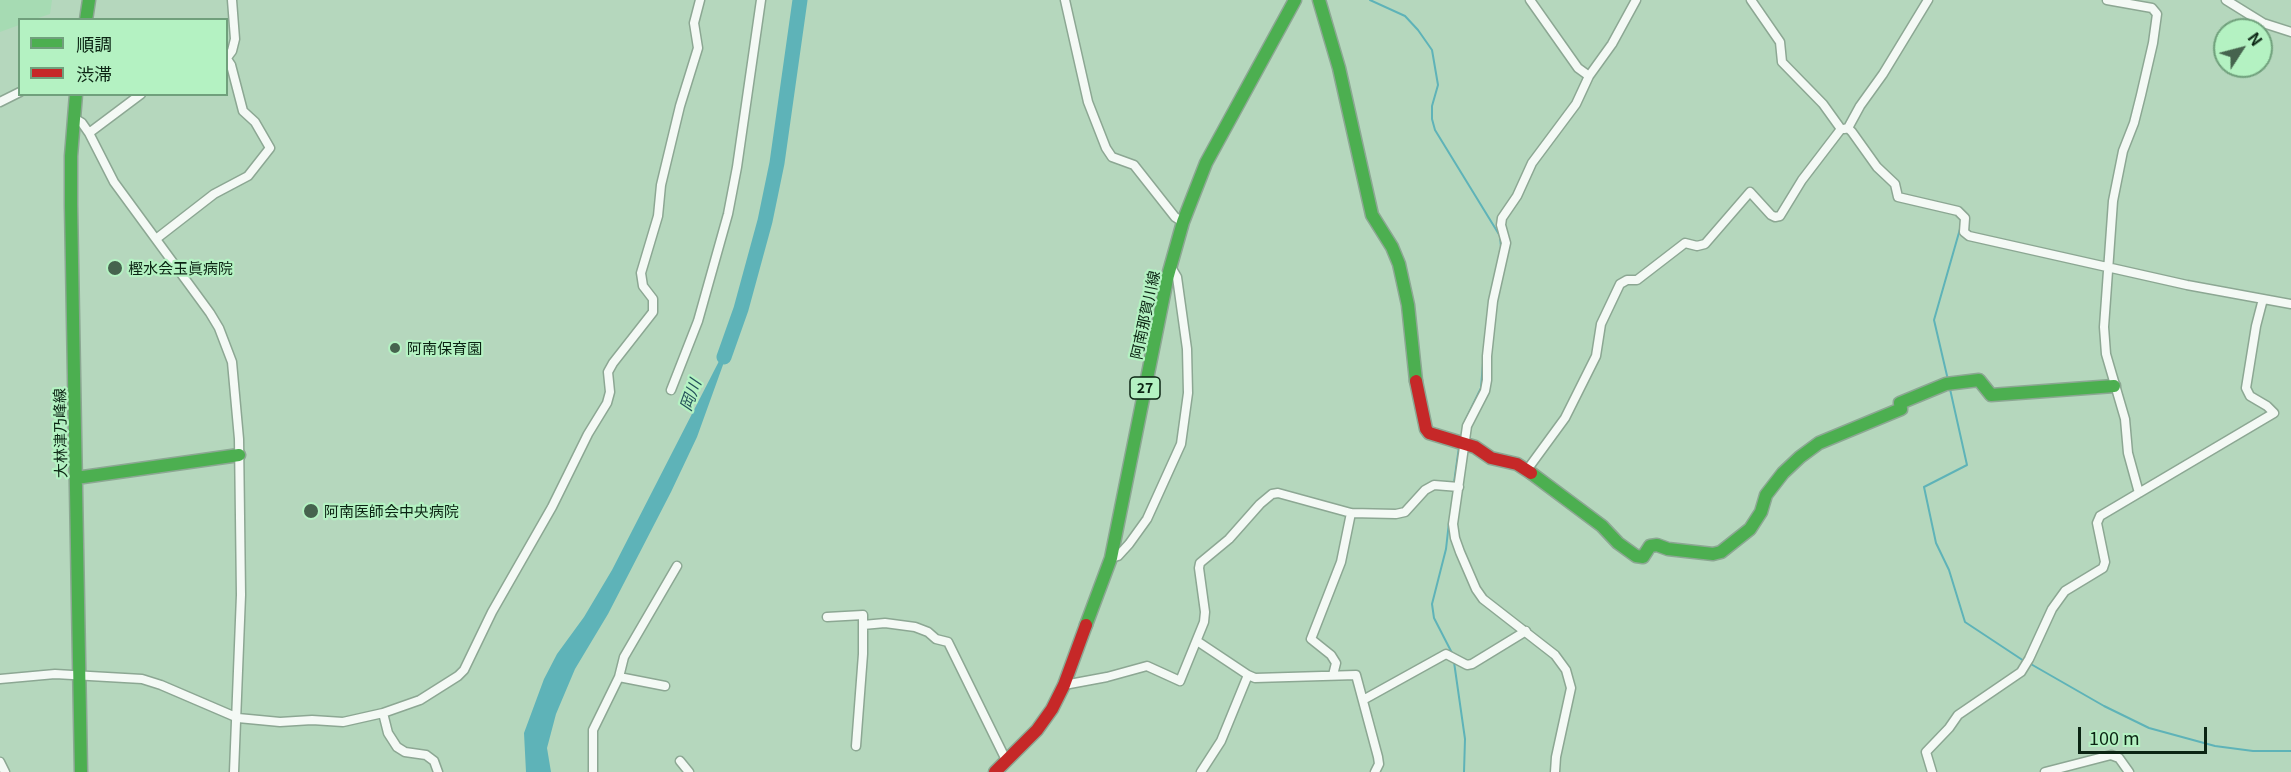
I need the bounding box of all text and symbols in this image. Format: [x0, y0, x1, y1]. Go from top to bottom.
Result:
legend [18, 18, 228, 96]
north arrow [2213, 18, 2273, 78]
text: N [2243, 27, 2269, 50]
text: 順調 [76, 30, 112, 56]
text: 渋滞 [76, 60, 112, 86]
marker: 樫水会玉眞病院 [106, 259, 124, 277]
place label: 樫水会玉眞病院 [128, 259, 233, 277]
street label: 阿南那賀川線 [1127, 269, 1163, 361]
place label: 阿南保育園 [407, 339, 482, 357]
marker: 阿南保育園 [388, 341, 402, 355]
water label: 岡川 [676, 377, 704, 413]
road number: 27 [1130, 377, 1160, 399]
street label: 大林津乃峰線 [50, 388, 70, 478]
marker: 阿南医師会中央病院 [302, 502, 320, 520]
place label: 阿南医師会中央病院 [324, 502, 459, 520]
scale bar [2081, 715, 2210, 753]
text: 100 m [2089, 724, 2140, 750]

